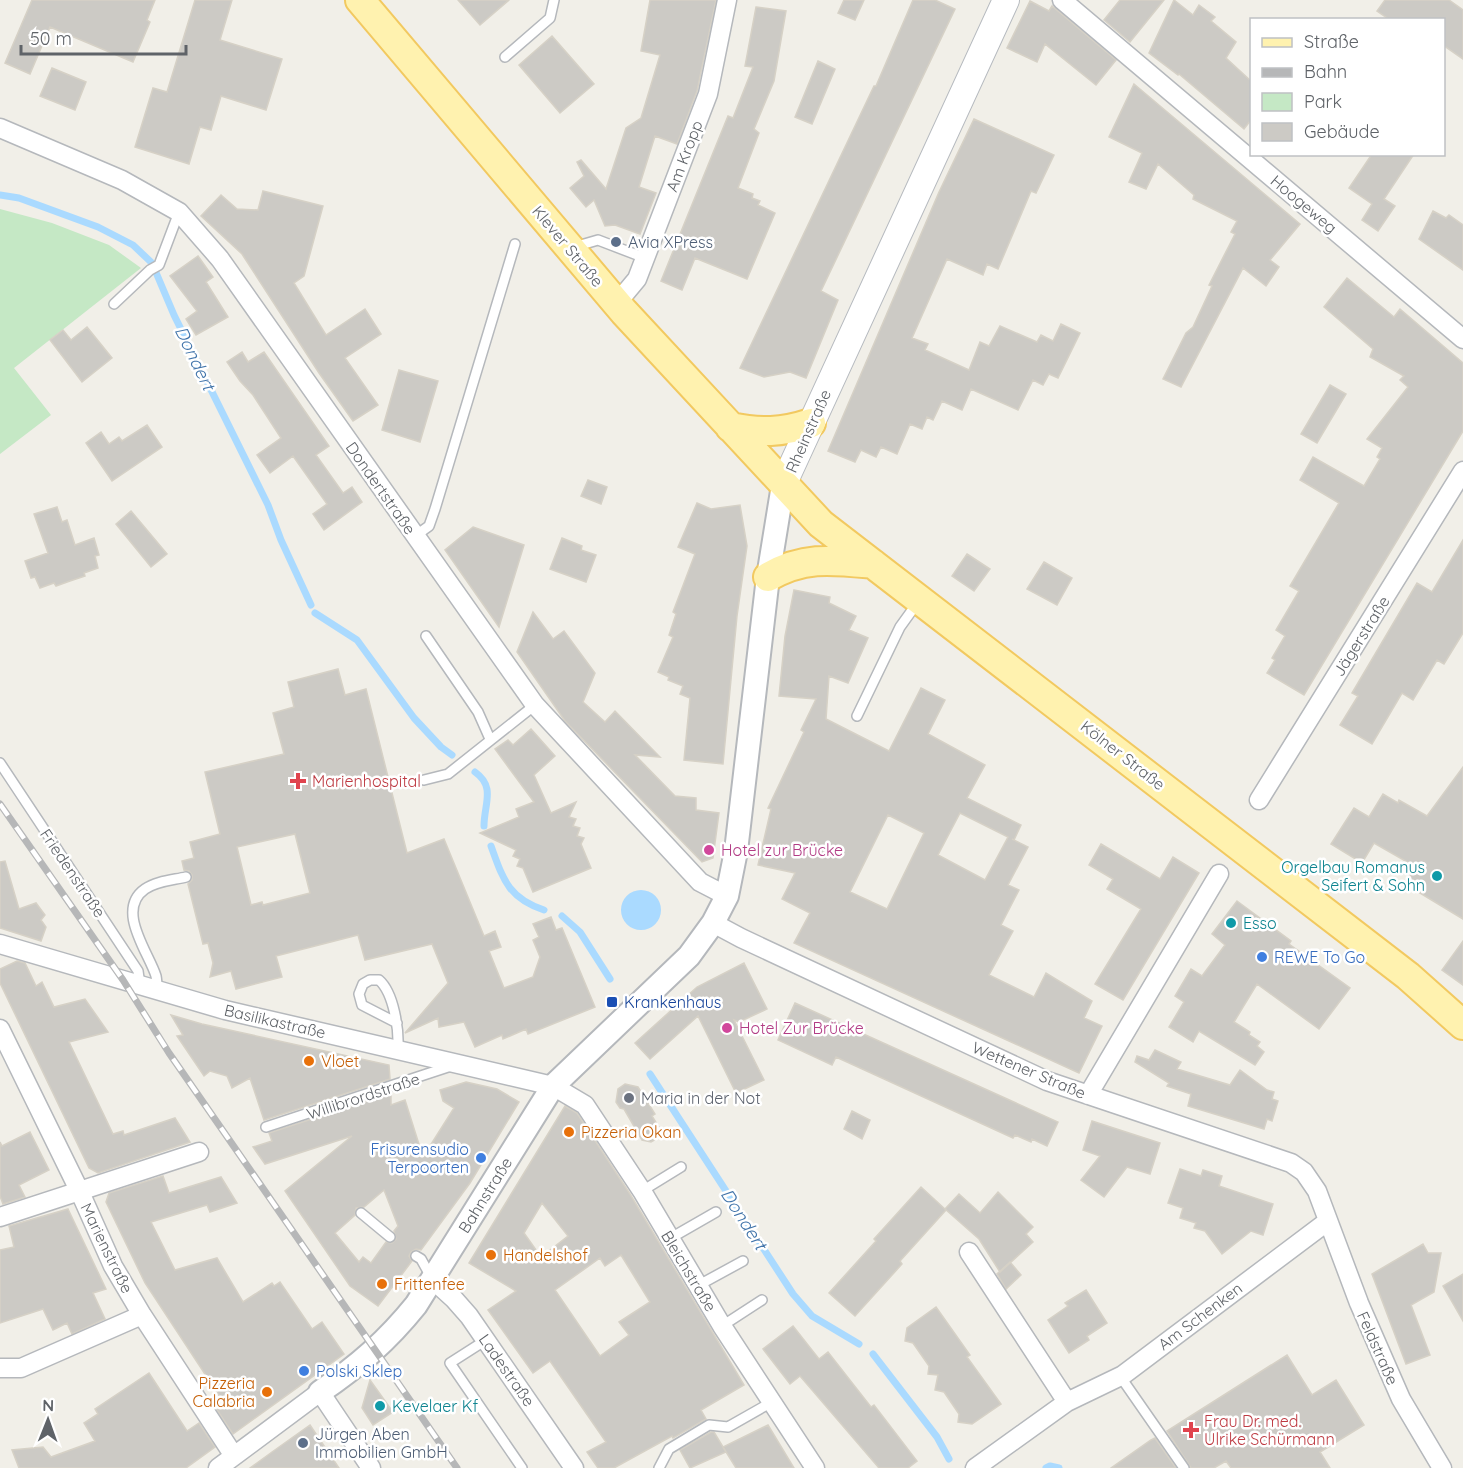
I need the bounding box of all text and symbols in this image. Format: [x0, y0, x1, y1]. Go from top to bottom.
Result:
scale bar [21, 18, 186, 56]
legend [1250, 18, 1445, 156]
text: 50 m [30, 27, 72, 50]
text: Straße [1304, 30, 1359, 53]
text: Bahn [1304, 60, 1347, 83]
text: Park [1304, 90, 1342, 113]
street label: Am Kropp [661, 117, 707, 195]
text: Gebäude [1304, 120, 1380, 143]
street label: Hoogeweg [1267, 170, 1341, 238]
street label: Klever Straße [528, 201, 608, 291]
place label: Avia XPress [628, 232, 713, 252]
marker: Avia XPress [609, 235, 623, 249]
water label: Dondert [170, 322, 221, 396]
street label: Rheinstraße [781, 386, 835, 476]
street label: Dondertstraße [342, 438, 420, 538]
street label: Jägerstraße [1328, 592, 1394, 680]
street label: Kölner Straße [1077, 716, 1169, 794]
place label: Marienhospital [312, 771, 421, 791]
marker: Marienhospital [289, 772, 307, 790]
street label: Friedenstraße [36, 825, 110, 921]
place label: Hotel zur Brücke [721, 840, 843, 860]
marker: Hotel zur Brücke [702, 843, 716, 857]
place label: Orgelbau Romanus Seifert & Sohn [1281, 857, 1425, 895]
marker: Orgelbau Romanus Seifert & Sohn [1430, 869, 1444, 883]
place label: Esso [1243, 913, 1277, 933]
marker: Esso [1224, 916, 1238, 930]
place label: REWE To Go [1274, 947, 1365, 967]
marker: REWE To Go [1255, 950, 1269, 964]
place label: Krankenhaus [624, 992, 721, 1012]
marker: Krankenhaus [605, 995, 619, 1009]
street label: Basilikastraße [222, 1000, 328, 1042]
place label: Hotel Zur Brücke [739, 1018, 864, 1038]
marker: Hotel Zur Brücke [720, 1021, 734, 1035]
street label: Wettener Straße [969, 1037, 1089, 1103]
place label: Vloet [321, 1051, 359, 1071]
marker: Vloet [302, 1054, 316, 1068]
street label: Willibrordstraße [304, 1068, 422, 1124]
place label: Maria in der Not [641, 1088, 761, 1108]
marker: Maria in der Not [622, 1091, 636, 1105]
place label: Pizzeria Okan [581, 1122, 682, 1142]
marker: Pizzeria Okan [562, 1125, 576, 1139]
place label: Frisurensudio Terpoorten [370, 1139, 469, 1177]
marker: Frisurensudio Terpoorten [474, 1151, 488, 1165]
street label: Bahnstraße [454, 1153, 516, 1237]
water label: Dondert [716, 1184, 773, 1256]
street label: Marienstraße [77, 1200, 137, 1296]
street label: Bleichstraße [657, 1227, 721, 1315]
place label: Handelshof [503, 1245, 588, 1265]
marker: Handelshof [484, 1248, 498, 1262]
place label: Frittenfee [394, 1274, 465, 1294]
marker: Frittenfee [375, 1277, 389, 1291]
street label: Am Schenken [1154, 1278, 1246, 1354]
street label: Feldstraße [1353, 1308, 1403, 1388]
street label: Ladestraße [475, 1330, 539, 1410]
place label: Polski Sklep [316, 1361, 402, 1381]
marker: Polski Sklep [297, 1364, 311, 1378]
place label: Pizzeria Calabria [193, 1373, 255, 1411]
marker: Pizzeria Calabria [260, 1385, 274, 1399]
north arrow [18, 1390, 78, 1450]
text: N [42, 1395, 54, 1415]
place label: Kevelaer Kf [392, 1396, 479, 1416]
marker: Kevelaer Kf [373, 1399, 387, 1413]
place label: Frau Dr. med. Ulrike Schürmann [1204, 1411, 1335, 1449]
marker: Frau Dr. med. Ulrike Schürmann [1182, 1421, 1200, 1439]
place label: Jürgen Aben Immobilien GmbH [315, 1424, 448, 1462]
marker: Jürgen Aben Immobilien GmbH [296, 1436, 310, 1450]

